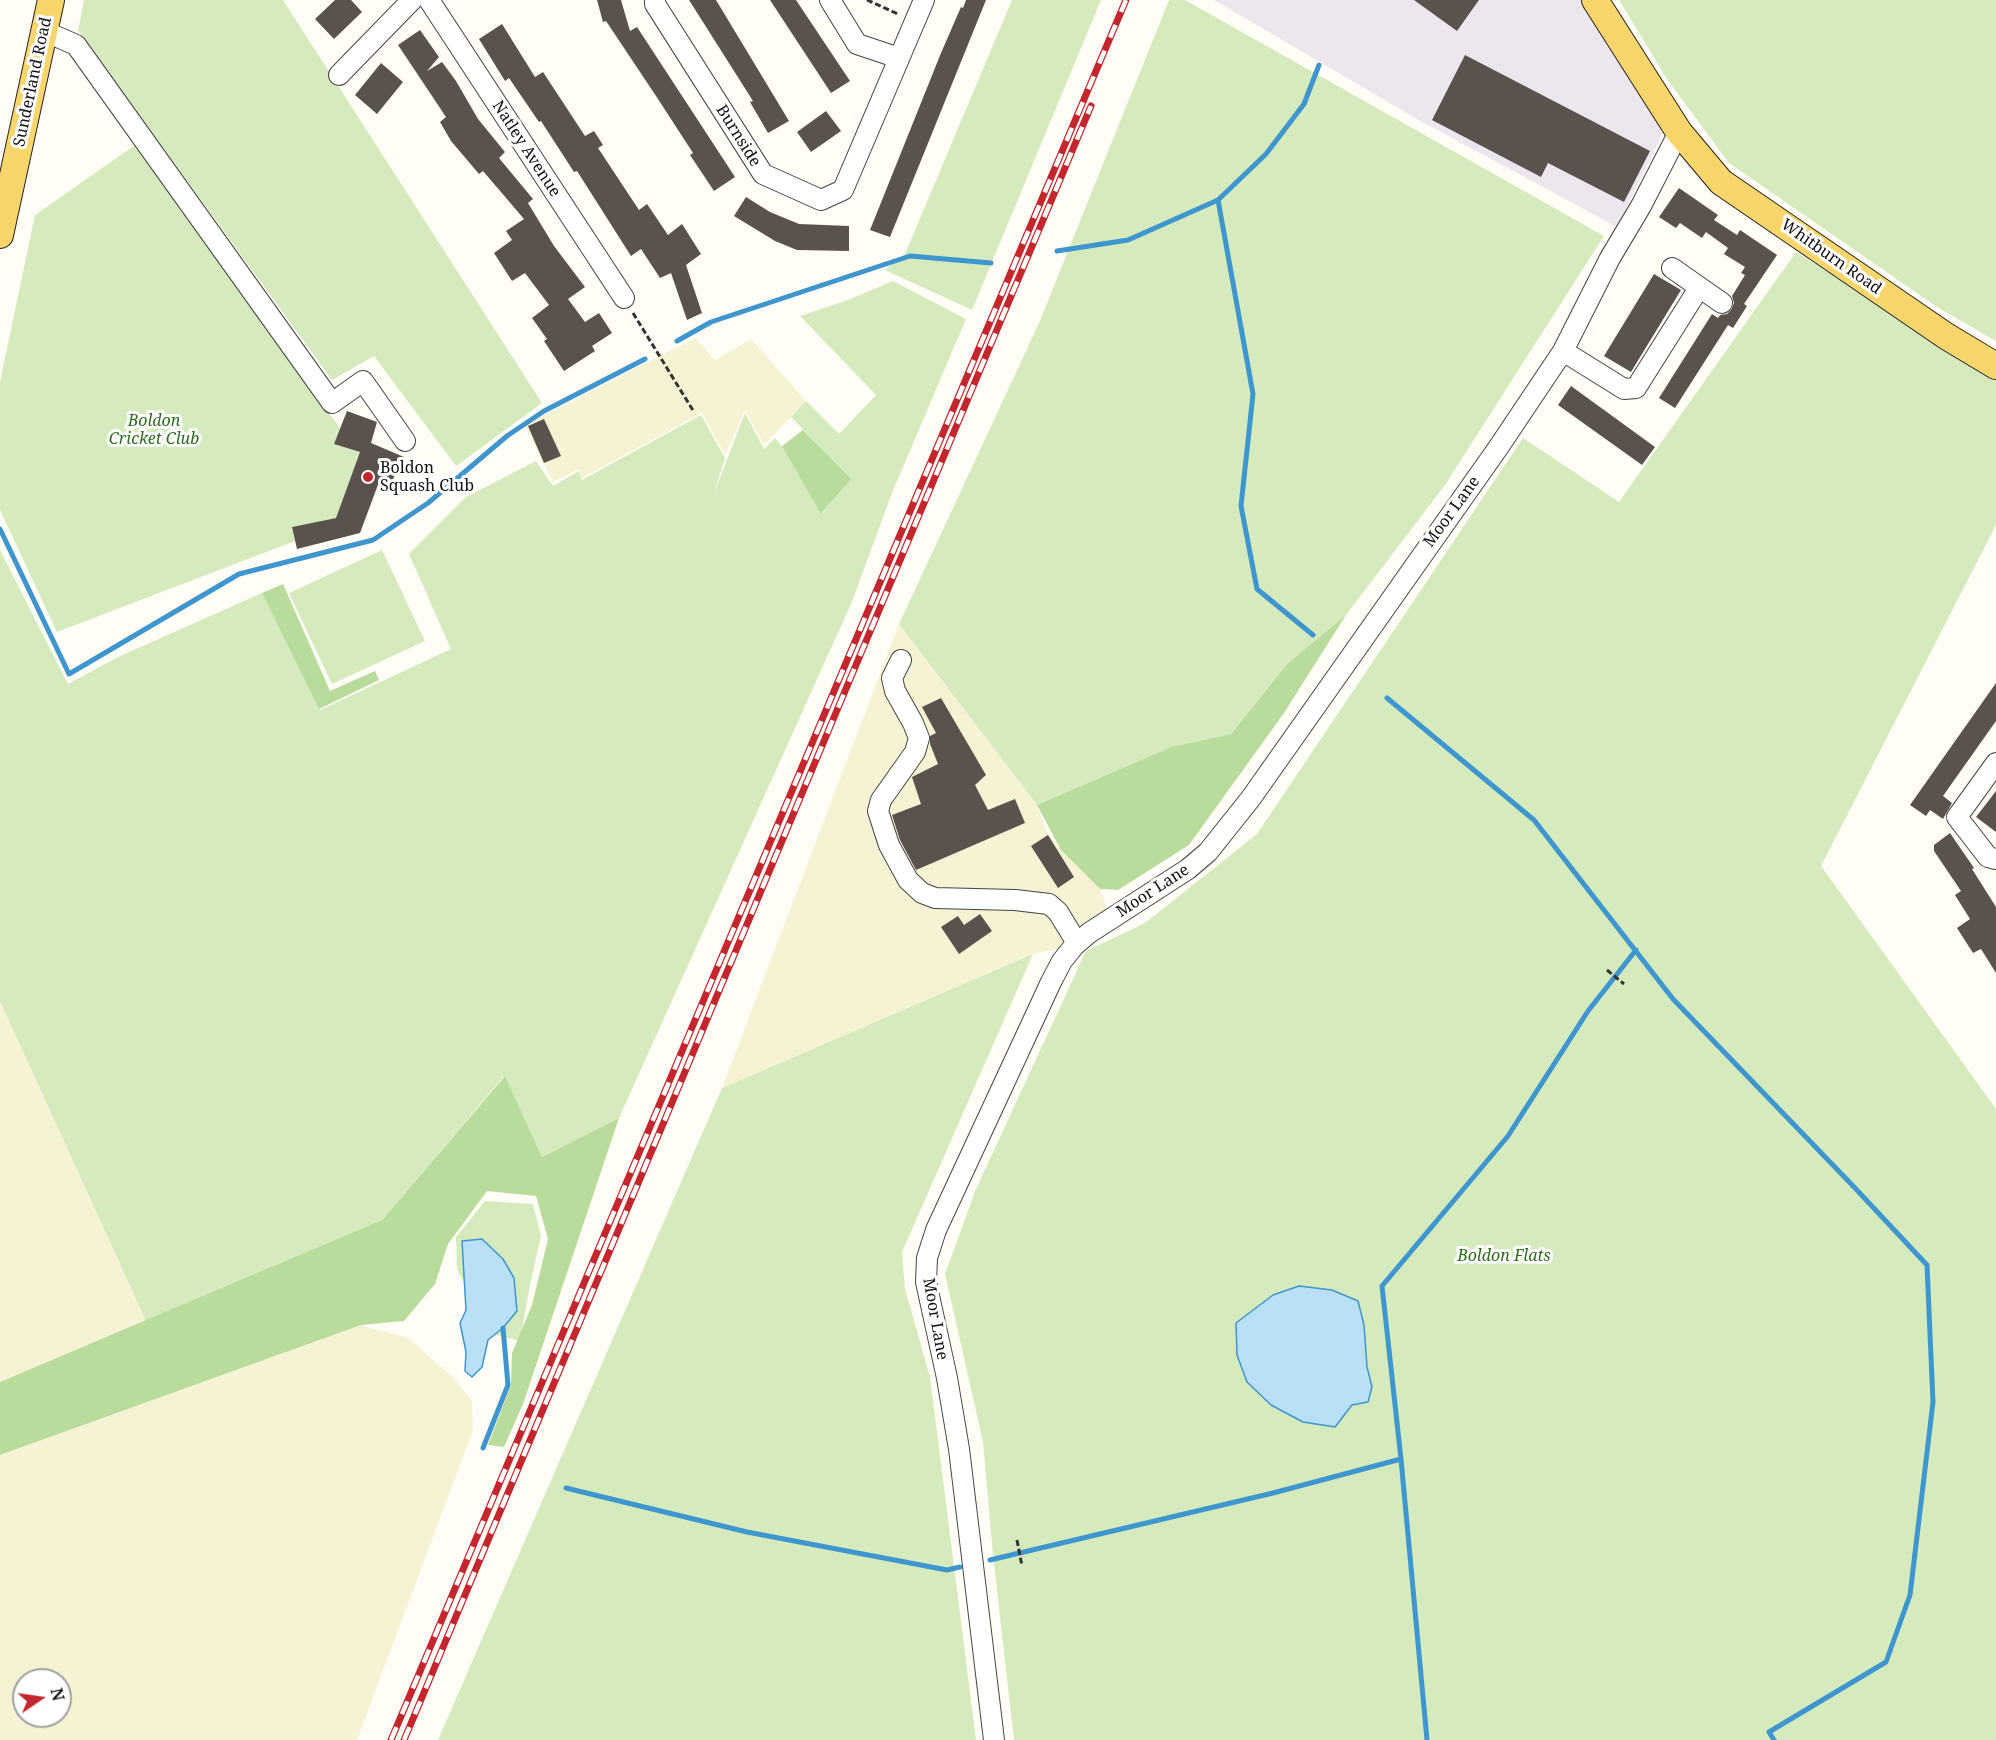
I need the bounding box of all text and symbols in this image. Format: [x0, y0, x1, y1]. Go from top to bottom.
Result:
street label: Sunderland Road [10, 15, 56, 149]
street label: Natley Avenue [488, 97, 564, 201]
street label: Burnside [712, 102, 764, 170]
street label: Whitburn Road [1777, 215, 1885, 299]
park label: Boldon Cricket Club [109, 411, 199, 449]
place label: Boldon Squash Club [380, 458, 474, 496]
marker: Boldon Squash Club [361, 470, 375, 484]
street label: Moor Lane [1420, 473, 1484, 551]
street label: Moor Lane [1113, 860, 1193, 922]
park label: Boldon Flats [1457, 1246, 1551, 1266]
street label: Moor Lane [918, 1276, 952, 1362]
north arrow [12, 1668, 72, 1728]
text: N [45, 1686, 70, 1703]

